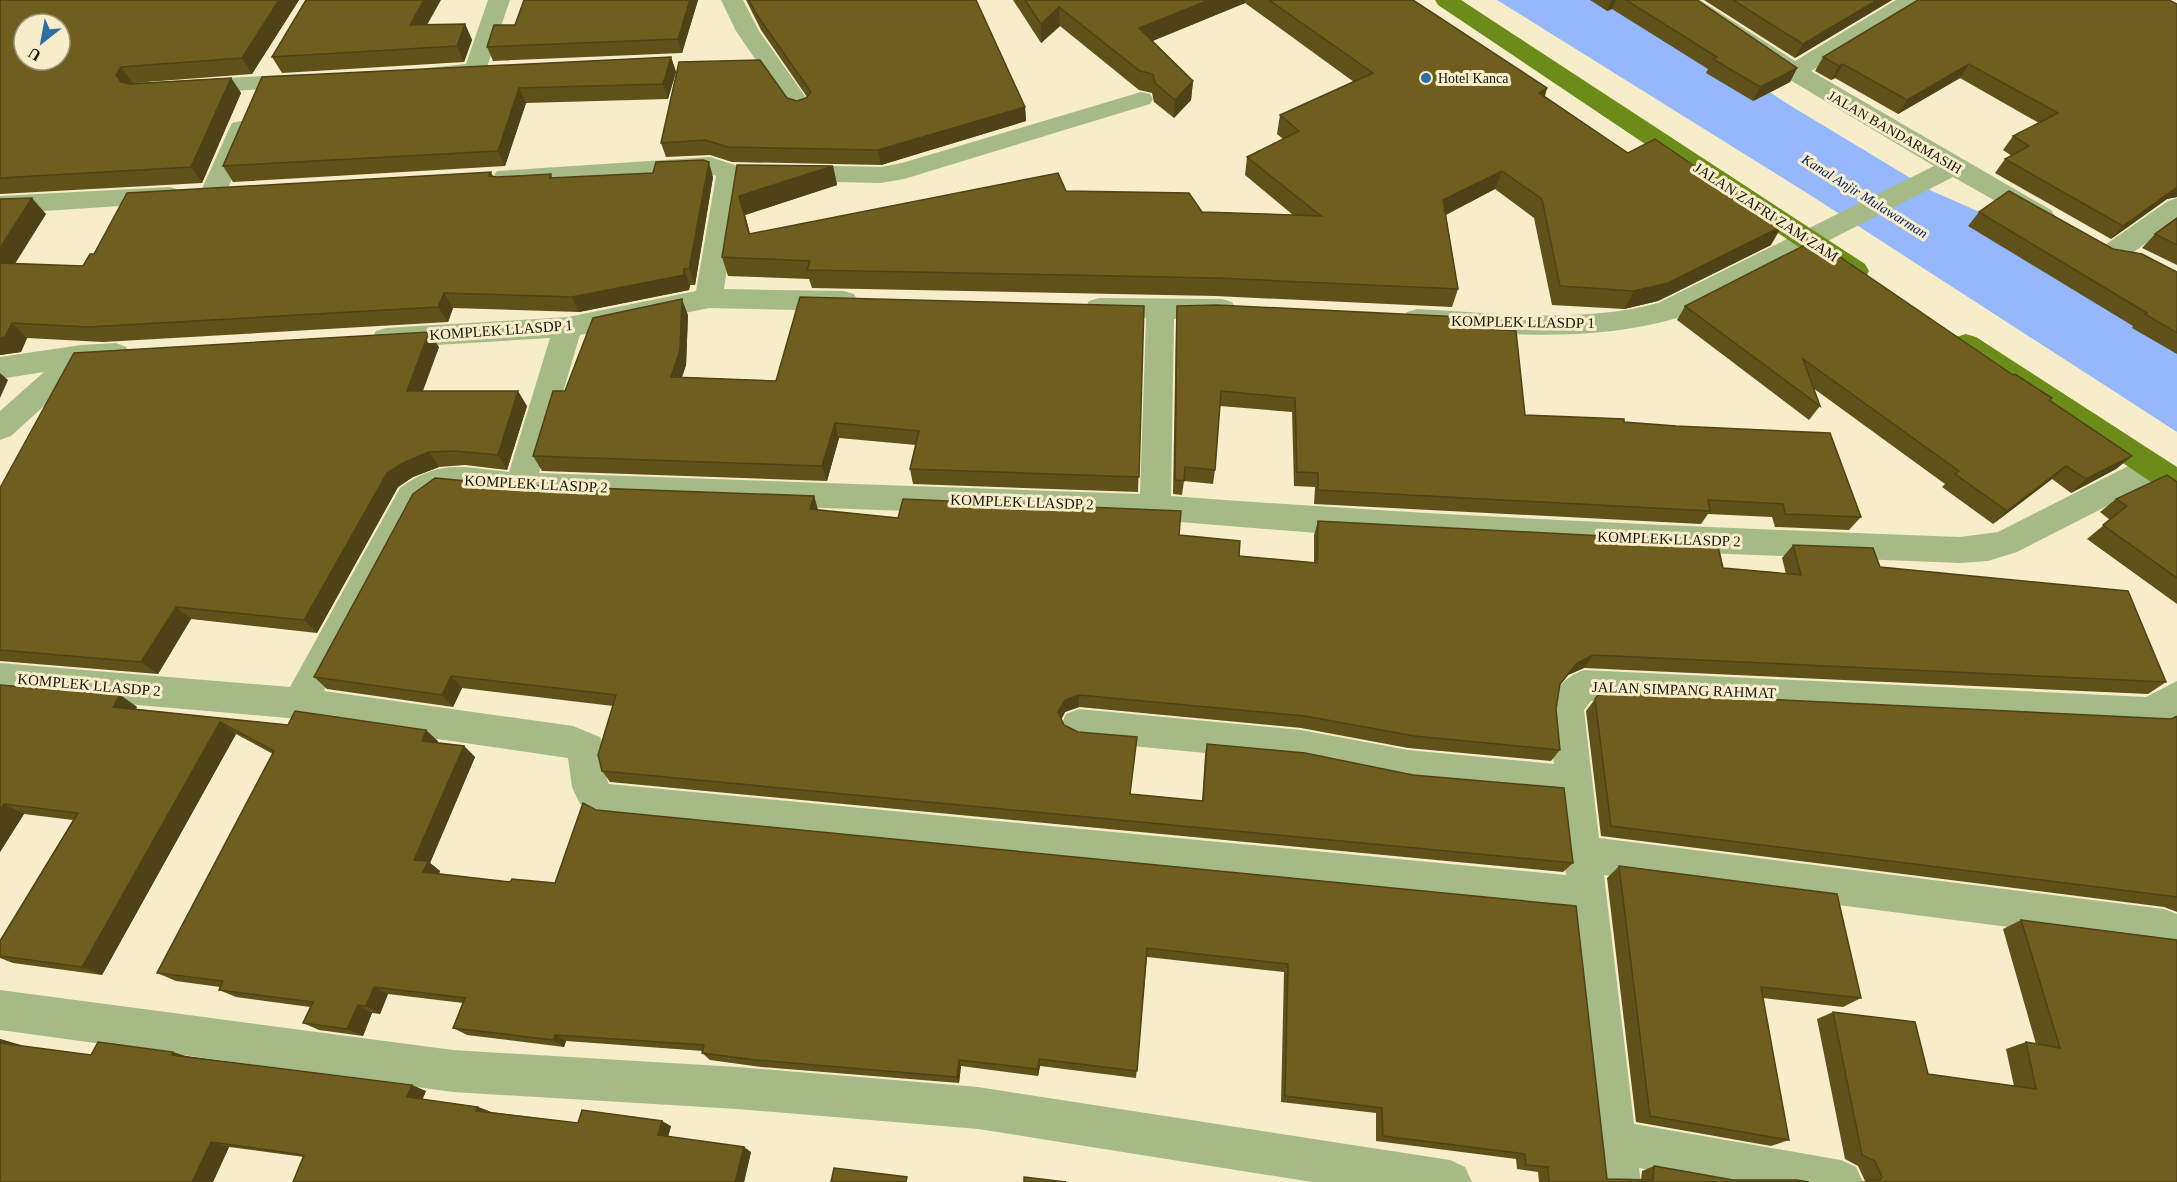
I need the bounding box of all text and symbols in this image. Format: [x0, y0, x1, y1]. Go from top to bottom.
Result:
north arrow [12, 12, 72, 72]
text: U [25, 44, 44, 65]
marker: Hotel Kanca [1419, 71, 1433, 85]
place label: Hotel Kanca [1438, 71, 1509, 86]
street label: JALAN BANDARMASIH [1825, 88, 1964, 177]
water label: Kanal Anjir Mulawarman [1798, 151, 1930, 241]
street label: JALAN ZAFRI ZAM ZAM [1691, 159, 1841, 265]
street label: KOMPLEK LLASDP 1 [1451, 313, 1595, 331]
street label: KOMPLEK LLASDP 1 [429, 317, 573, 343]
street label: KOMPLEK LLASDP 2 [464, 472, 608, 496]
street label: KOMPLEK LLASDP 2 [950, 491, 1094, 513]
street label: KOMPLEK LLASDP 2 [1597, 528, 1741, 550]
street label: KOMPLEK LLASDP 2 [17, 671, 161, 699]
street label: JALAN SIMPANG RAHMAT [1592, 679, 1776, 701]

